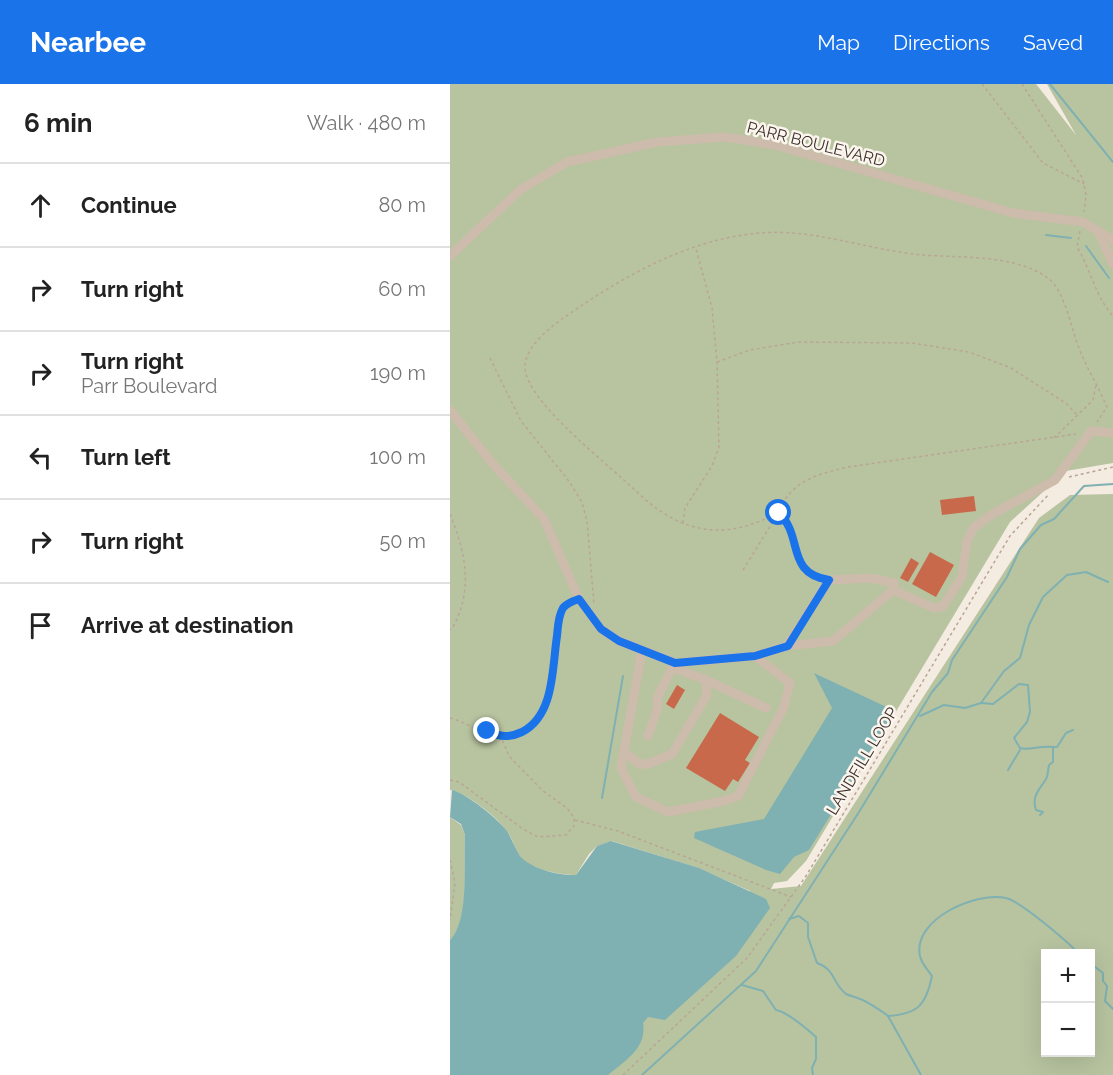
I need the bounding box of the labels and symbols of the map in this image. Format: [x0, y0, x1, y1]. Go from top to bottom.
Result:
street label: PARR BOULEVARD [745, 118, 887, 170]
route start [765, 499, 791, 525]
street label: LANDFILL LOOP [822, 704, 902, 818]
route end [473, 717, 499, 743]

